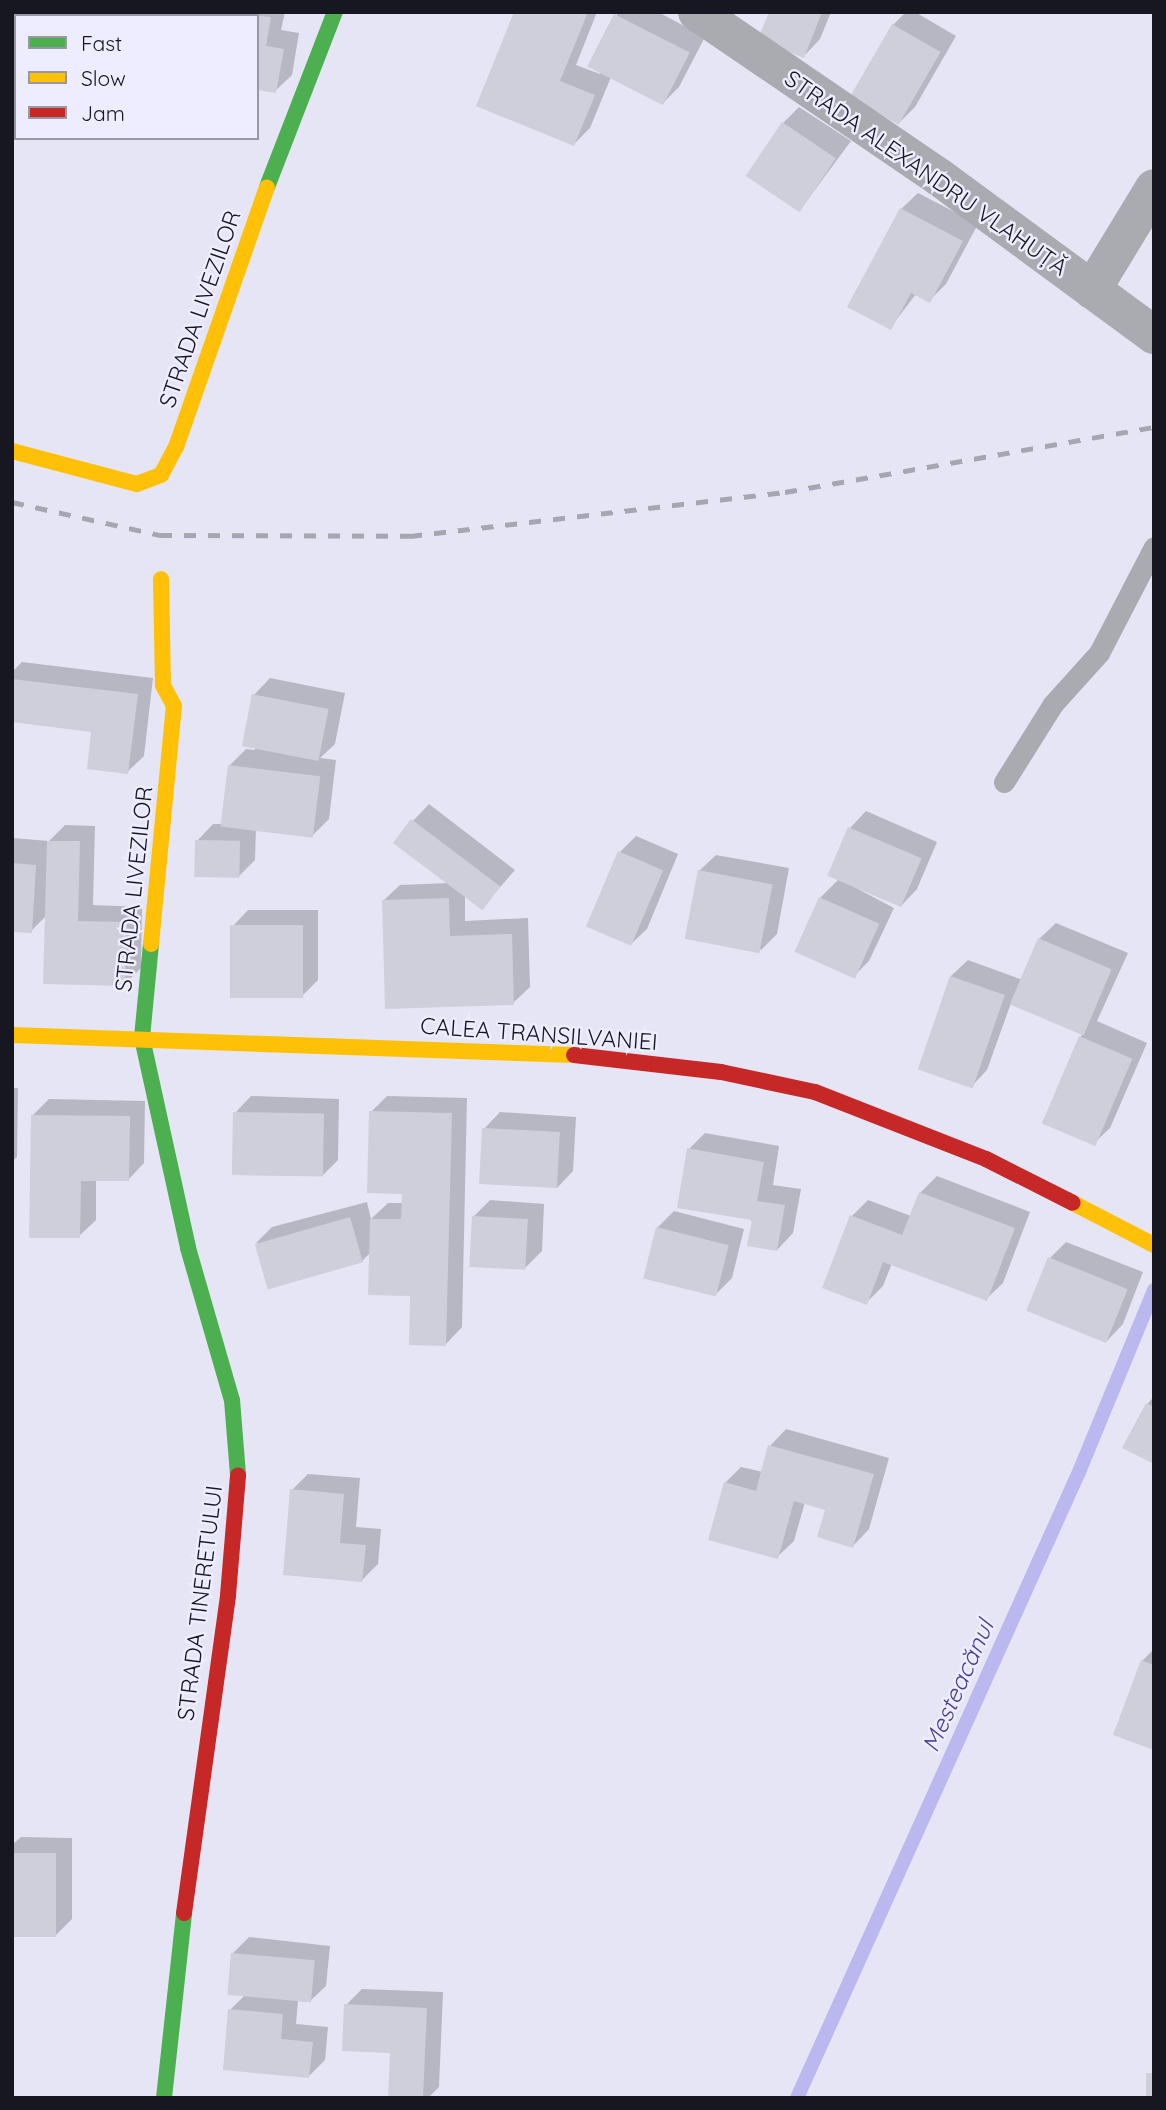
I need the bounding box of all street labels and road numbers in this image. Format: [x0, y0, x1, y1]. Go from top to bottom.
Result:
street label: STRADA ALEXANDRU VLAHUȚĂ [779, 64, 1073, 282]
street label: STRADA LIVEZILOR [153, 207, 247, 411]
street label: STRADA LIVEZILOR [109, 785, 159, 993]
street label: CALEA TRANSILVANIEI [419, 1012, 659, 1056]
street label: STRADA TINERETULUI [172, 1484, 228, 1722]

